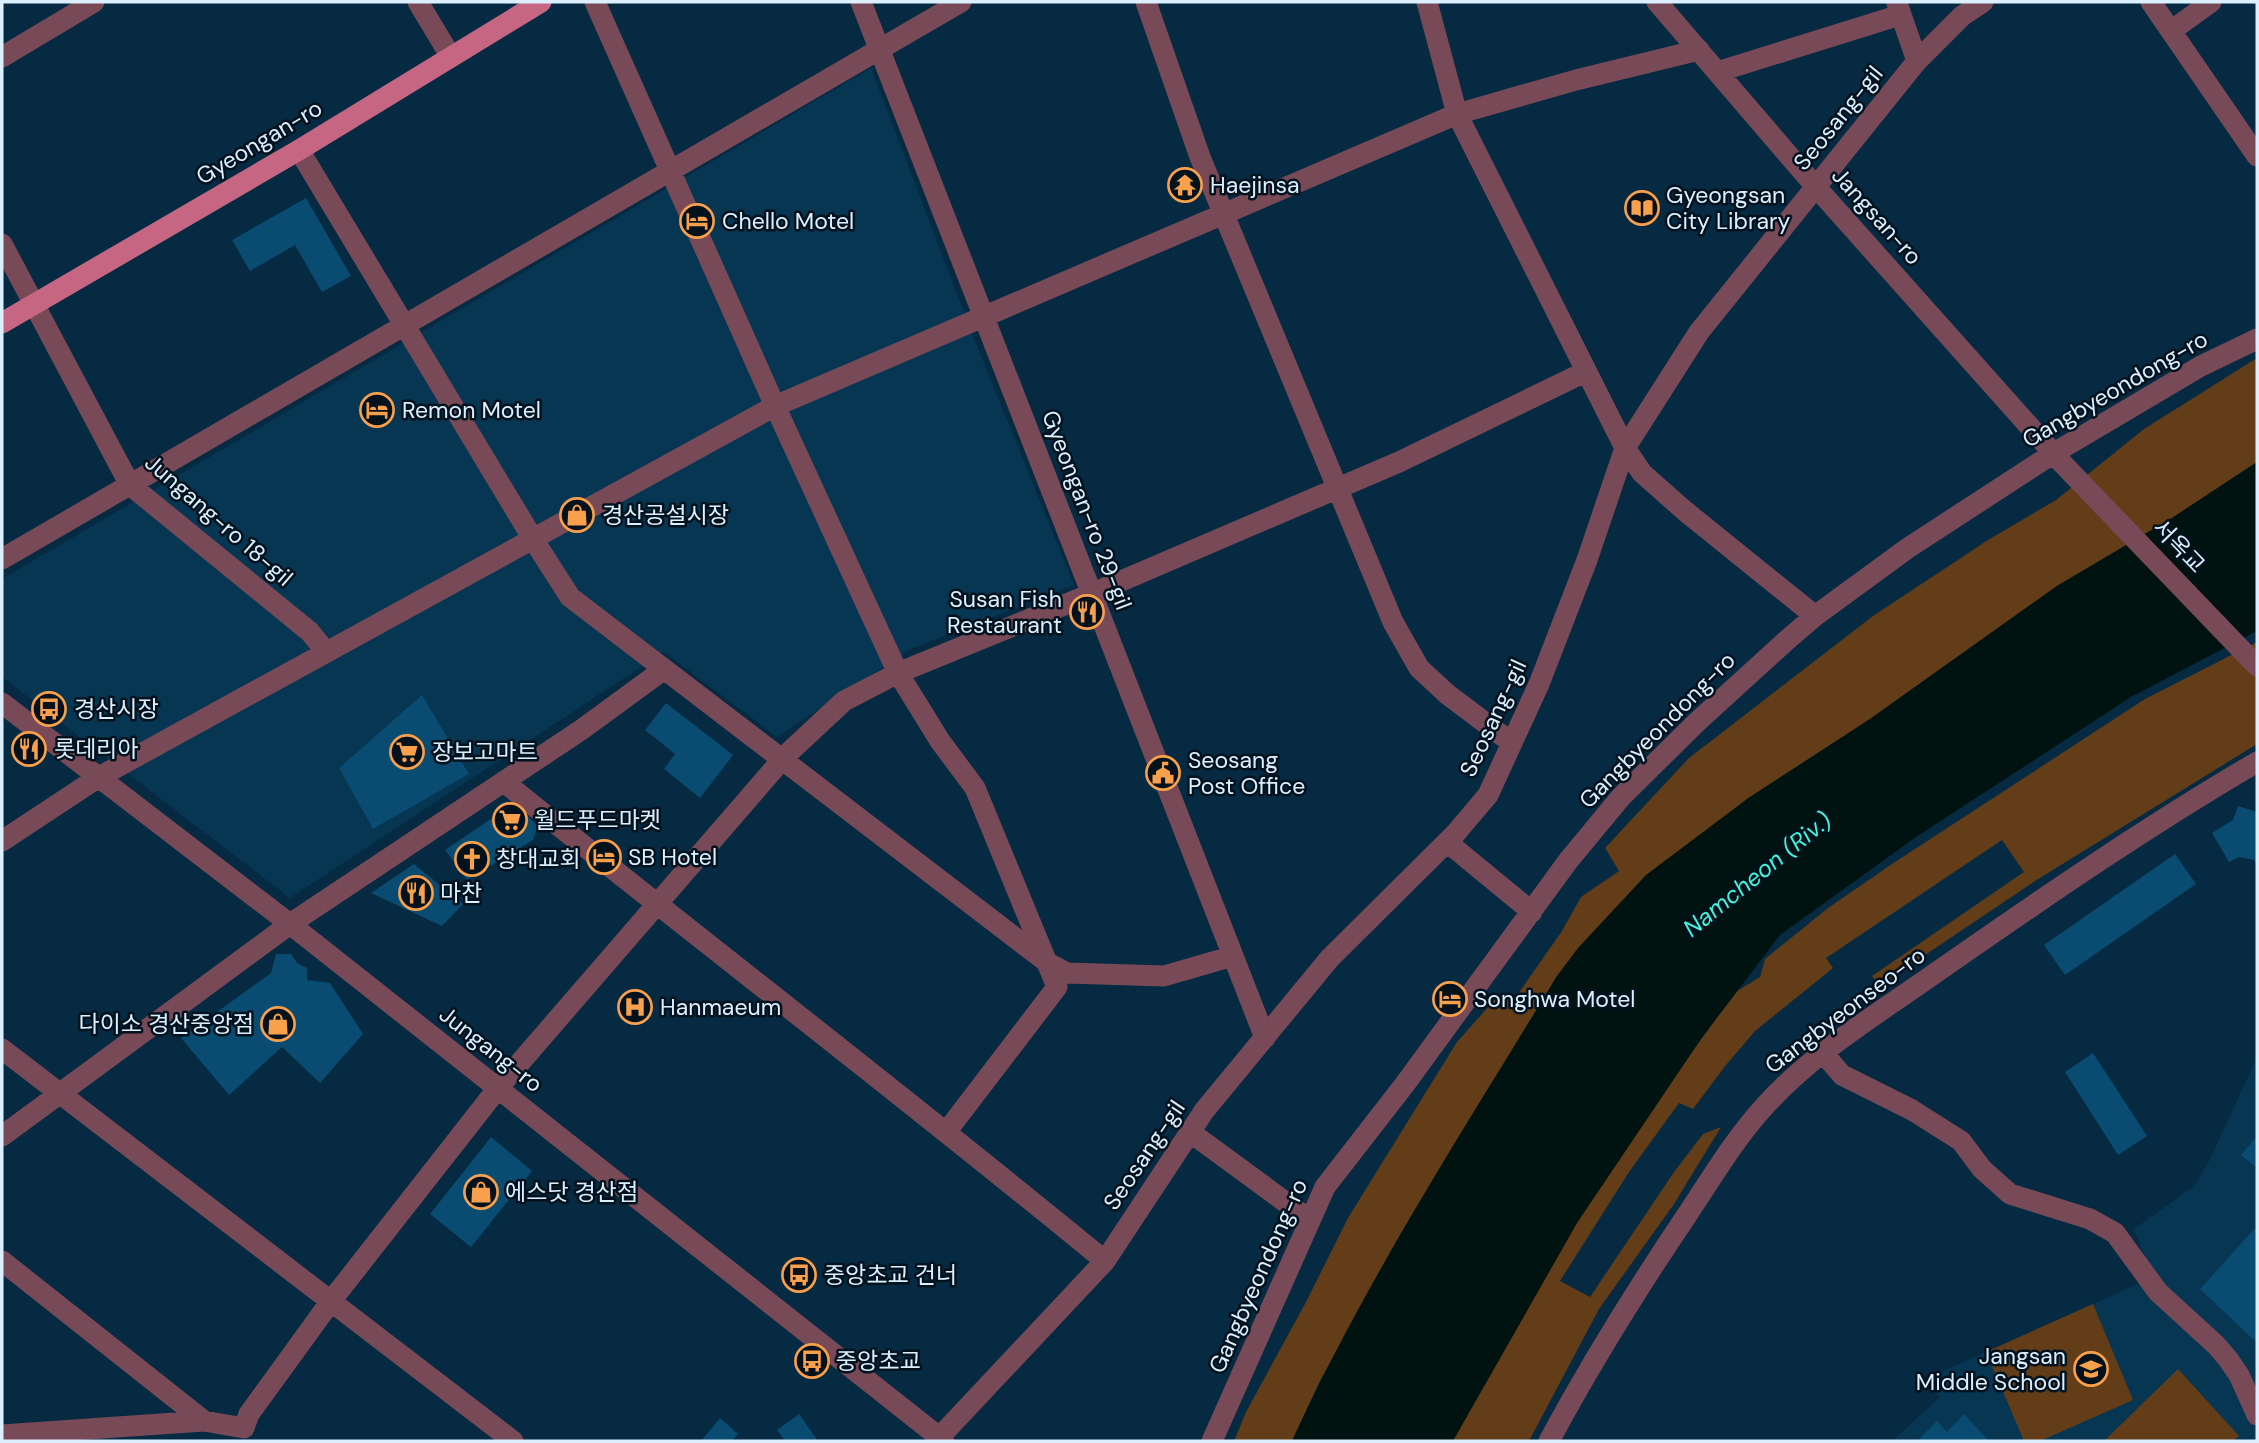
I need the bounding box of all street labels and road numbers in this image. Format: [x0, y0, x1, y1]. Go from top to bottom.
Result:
street label: Seosang-gil [1787, 60, 1889, 176]
street label: Gyeongan-ro [191, 93, 327, 191]
street label: Jangsan-ro [1825, 161, 1929, 271]
street label: Gangbyeondong-ro [2017, 324, 2213, 454]
street label: Gyeongan-ro 29-gil [1035, 406, 1139, 614]
street label: Jungang-ro 18-gil [139, 447, 299, 593]
street label: 서옥교 [2146, 513, 2212, 579]
street label: Gangbyeondong-ro [1572, 645, 1742, 815]
street label: Seosang-gil [1453, 655, 1533, 781]
street label: Gangbyeonseo-ro [1759, 940, 1931, 1080]
street label: Jungang-ro [433, 999, 549, 1099]
street label: Seosang-gil [1096, 1094, 1192, 1216]
street label: Gangbyeondong-ro [1202, 1174, 1314, 1378]

